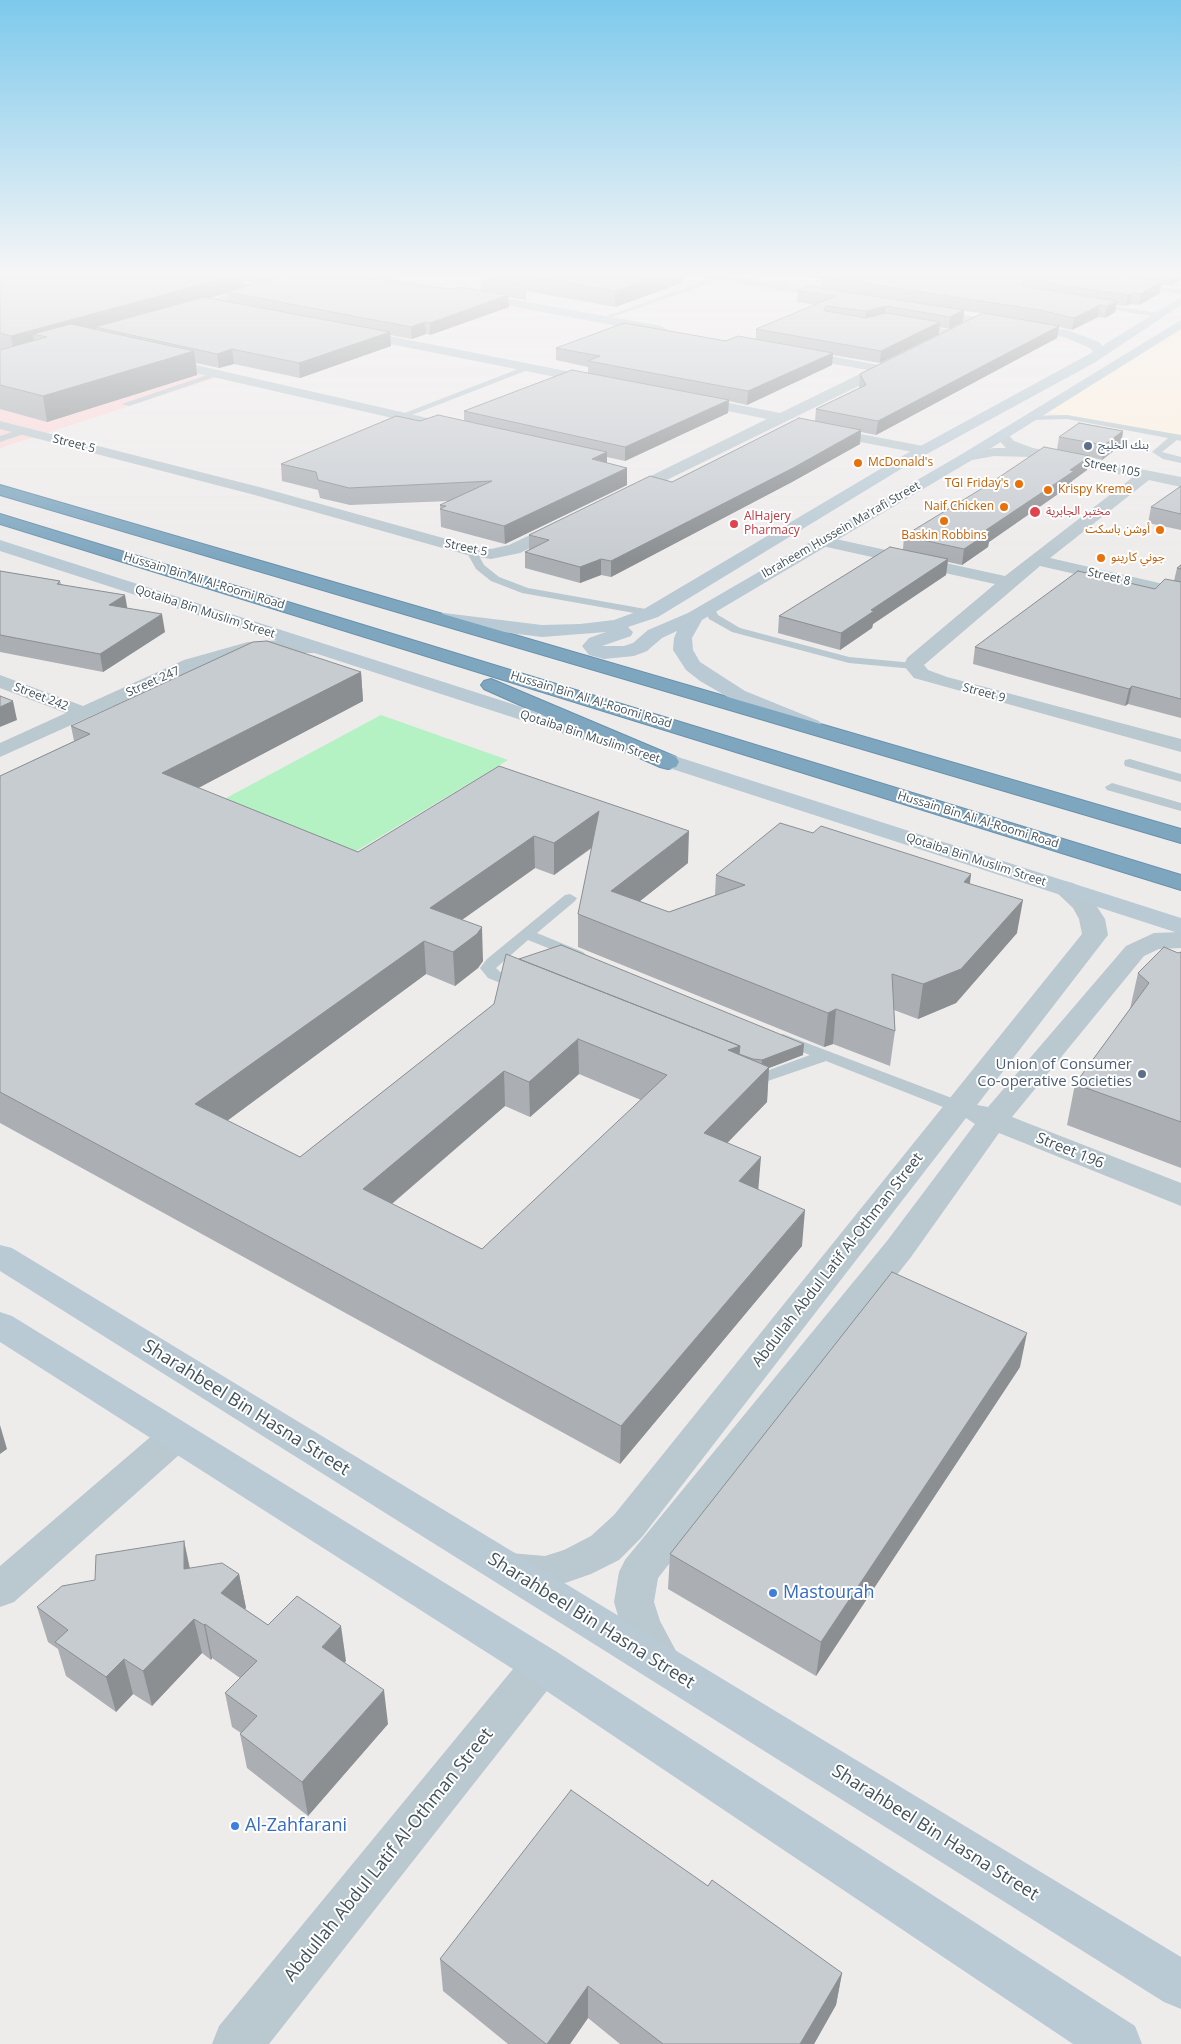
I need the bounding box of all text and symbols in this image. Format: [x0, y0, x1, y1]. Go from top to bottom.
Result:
street label: Street 5 [51, 432, 97, 456]
place label: بنك الخليج [1098, 439, 1149, 453]
marker: بنك الخليج [1082, 440, 1094, 452]
street label: Street 105 [1083, 455, 1141, 481]
place label: McDonald's [868, 456, 933, 470]
marker: McDonald's [852, 457, 864, 469]
place label: TGI Friday's [945, 477, 1009, 491]
marker: TGI Friday's [1013, 478, 1025, 490]
street label: Ibraheem Hussein Ma'rafi Street [759, 479, 923, 581]
place label: Krispy Kreme [1058, 483, 1132, 497]
marker: Krispy Kreme [1042, 484, 1054, 496]
place label: Naif Chicken [924, 500, 994, 514]
marker: Naif Chicken [998, 501, 1010, 513]
marker: مختبر الجابرية [1028, 505, 1042, 519]
place label: مختبر الجابرية [1046, 505, 1111, 519]
place label: AlHajery Pharmacy [744, 510, 800, 538]
marker: Baskin Robbins [938, 515, 950, 527]
marker: AlHajery Pharmacy [728, 518, 740, 530]
place label: أوشن باسكت [1085, 523, 1150, 537]
marker: أوشن باسكت [1154, 524, 1166, 536]
place label: Baskin Robbins [901, 529, 987, 543]
street label: Street 5 [443, 536, 489, 560]
street label: Hussain Bin Ali Al-Roomi Road [122, 550, 286, 612]
place label: جوني كارينو [1111, 551, 1165, 565]
marker: جوني كارينو [1095, 552, 1107, 564]
street label: Street 8 [1086, 565, 1132, 589]
street label: Qotaiba Bin Muslim Street [133, 583, 277, 641]
street label: Street 247 [124, 664, 182, 700]
street label: Hussain Bin Ali Al-Roomi Road [509, 669, 673, 731]
street label: Street 242 [12, 680, 70, 714]
street label: Street 9 [961, 680, 1007, 706]
street label: Qotaiba Bin Muslim Street [518, 708, 662, 766]
street label: Hussain Bin Ali Al-Roomi Road [896, 789, 1060, 851]
street label: Qotaiba Bin Muslim Street [904, 831, 1048, 889]
place label: Union of Consumer Co-operative Societies [977, 1056, 1132, 1091]
marker: Union of Consumer Co-operative Societies [1136, 1068, 1148, 1080]
street label: Street 196 [1033, 1129, 1107, 1173]
street label: Abdullah Abdul Latif Al-Othman Street [749, 1149, 927, 1371]
street label: Sharahbeel Bin Hasna Street [139, 1335, 353, 1481]
street label: Sharahbeel Bin Hasna Street [484, 1548, 698, 1694]
place label: Mastourah [783, 1582, 874, 1604]
marker: Mastourah [767, 1587, 779, 1599]
street label: Abdullah Abdul Latif Al-Othman Street [280, 1724, 498, 1986]
street label: Sharahbeel Bin Hasna Street [828, 1760, 1042, 1906]
place label: Al-Zahfarani [245, 1815, 347, 1837]
marker: Al-Zahfarani [229, 1820, 241, 1832]

